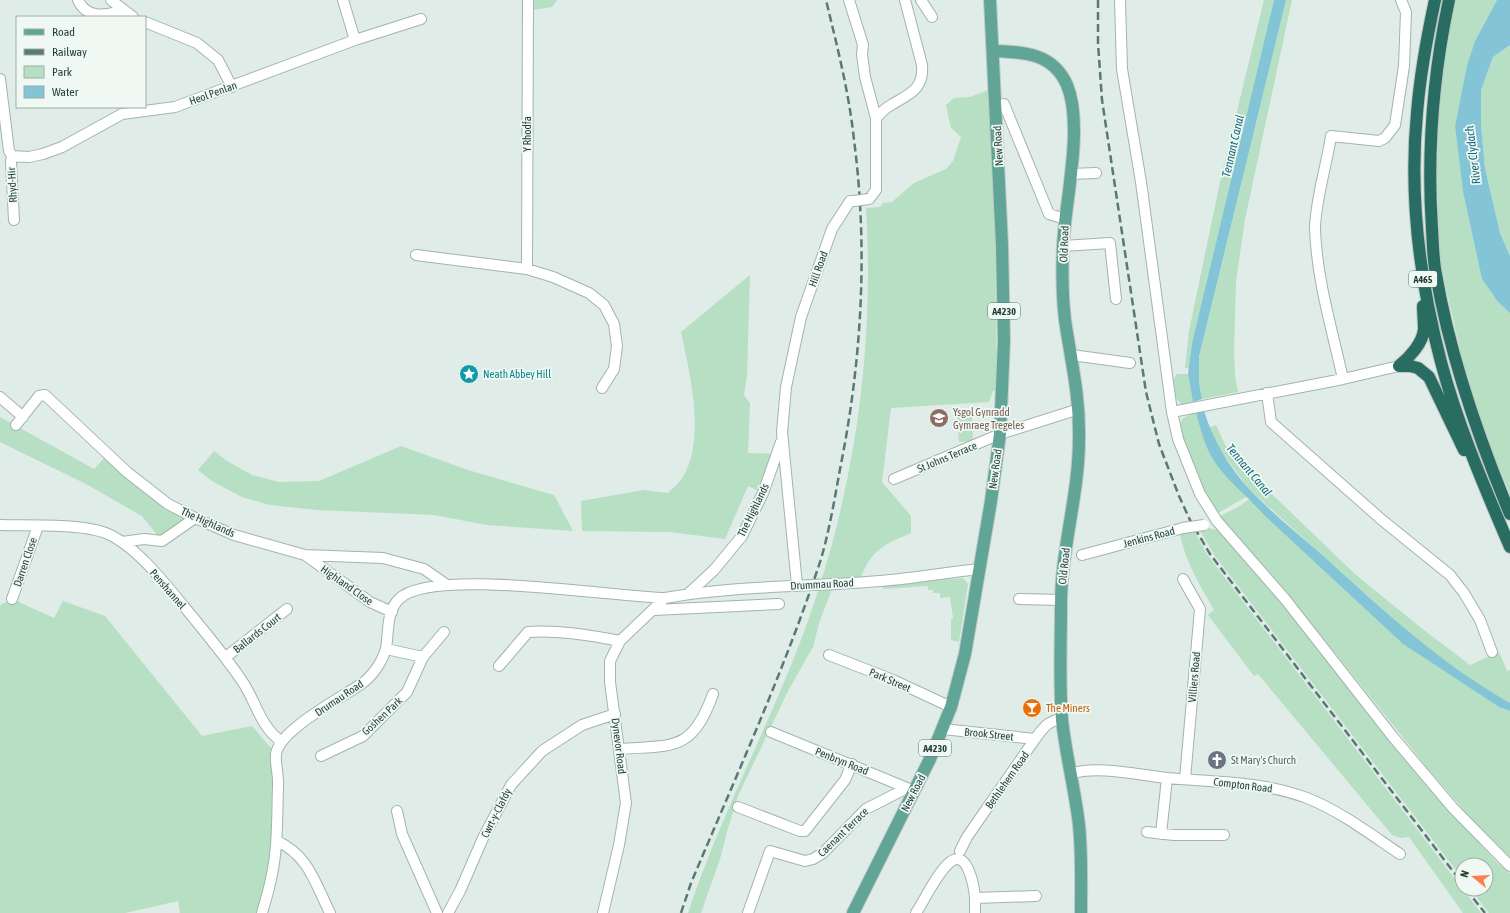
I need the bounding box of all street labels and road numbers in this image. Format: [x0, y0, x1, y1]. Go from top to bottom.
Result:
street label: Heol Penlan [187, 79, 239, 107]
street label: Y Rhodfa [521, 116, 533, 152]
street label: New Road [991, 125, 1005, 167]
street label: Rhyd-Hir [5, 166, 19, 203]
street label: Old Road [1057, 225, 1071, 263]
street label: Hill Road [806, 249, 830, 289]
road number: A465 [1409, 271, 1437, 287]
road number: A4230 [988, 303, 1020, 319]
street label: St Johns Terrace [915, 439, 979, 475]
street label: New Road [986, 448, 1004, 490]
street label: The Highlands [735, 481, 771, 539]
street label: The Highlands [179, 505, 237, 539]
street label: Jenkins Road [1122, 524, 1176, 550]
street label: Darren Close [11, 536, 39, 588]
street label: Old Road [1056, 547, 1072, 585]
street label: Highland Close [319, 563, 375, 607]
street label: Penshannel [148, 567, 188, 611]
street label: Drummau Road [790, 576, 854, 592]
street label: Ballards Court [231, 611, 283, 655]
street label: Villiers Road [1186, 651, 1202, 703]
street label: Park Street [867, 666, 913, 694]
street label: Drumau Road [313, 677, 365, 719]
street label: Goshen Park [359, 694, 405, 738]
street label: Dynevor Road [610, 717, 628, 775]
street label: Brook Street [964, 725, 1014, 743]
road number: A4230 [919, 740, 951, 756]
street label: Penbryn Road [814, 745, 870, 777]
street label: Bethlehem Road [983, 749, 1031, 811]
street label: New Road [898, 772, 928, 814]
street label: Compton Road [1213, 775, 1273, 795]
street label: Cwrt-y-Clafdy [478, 786, 514, 840]
street label: Caenant Terrace [815, 805, 871, 859]

